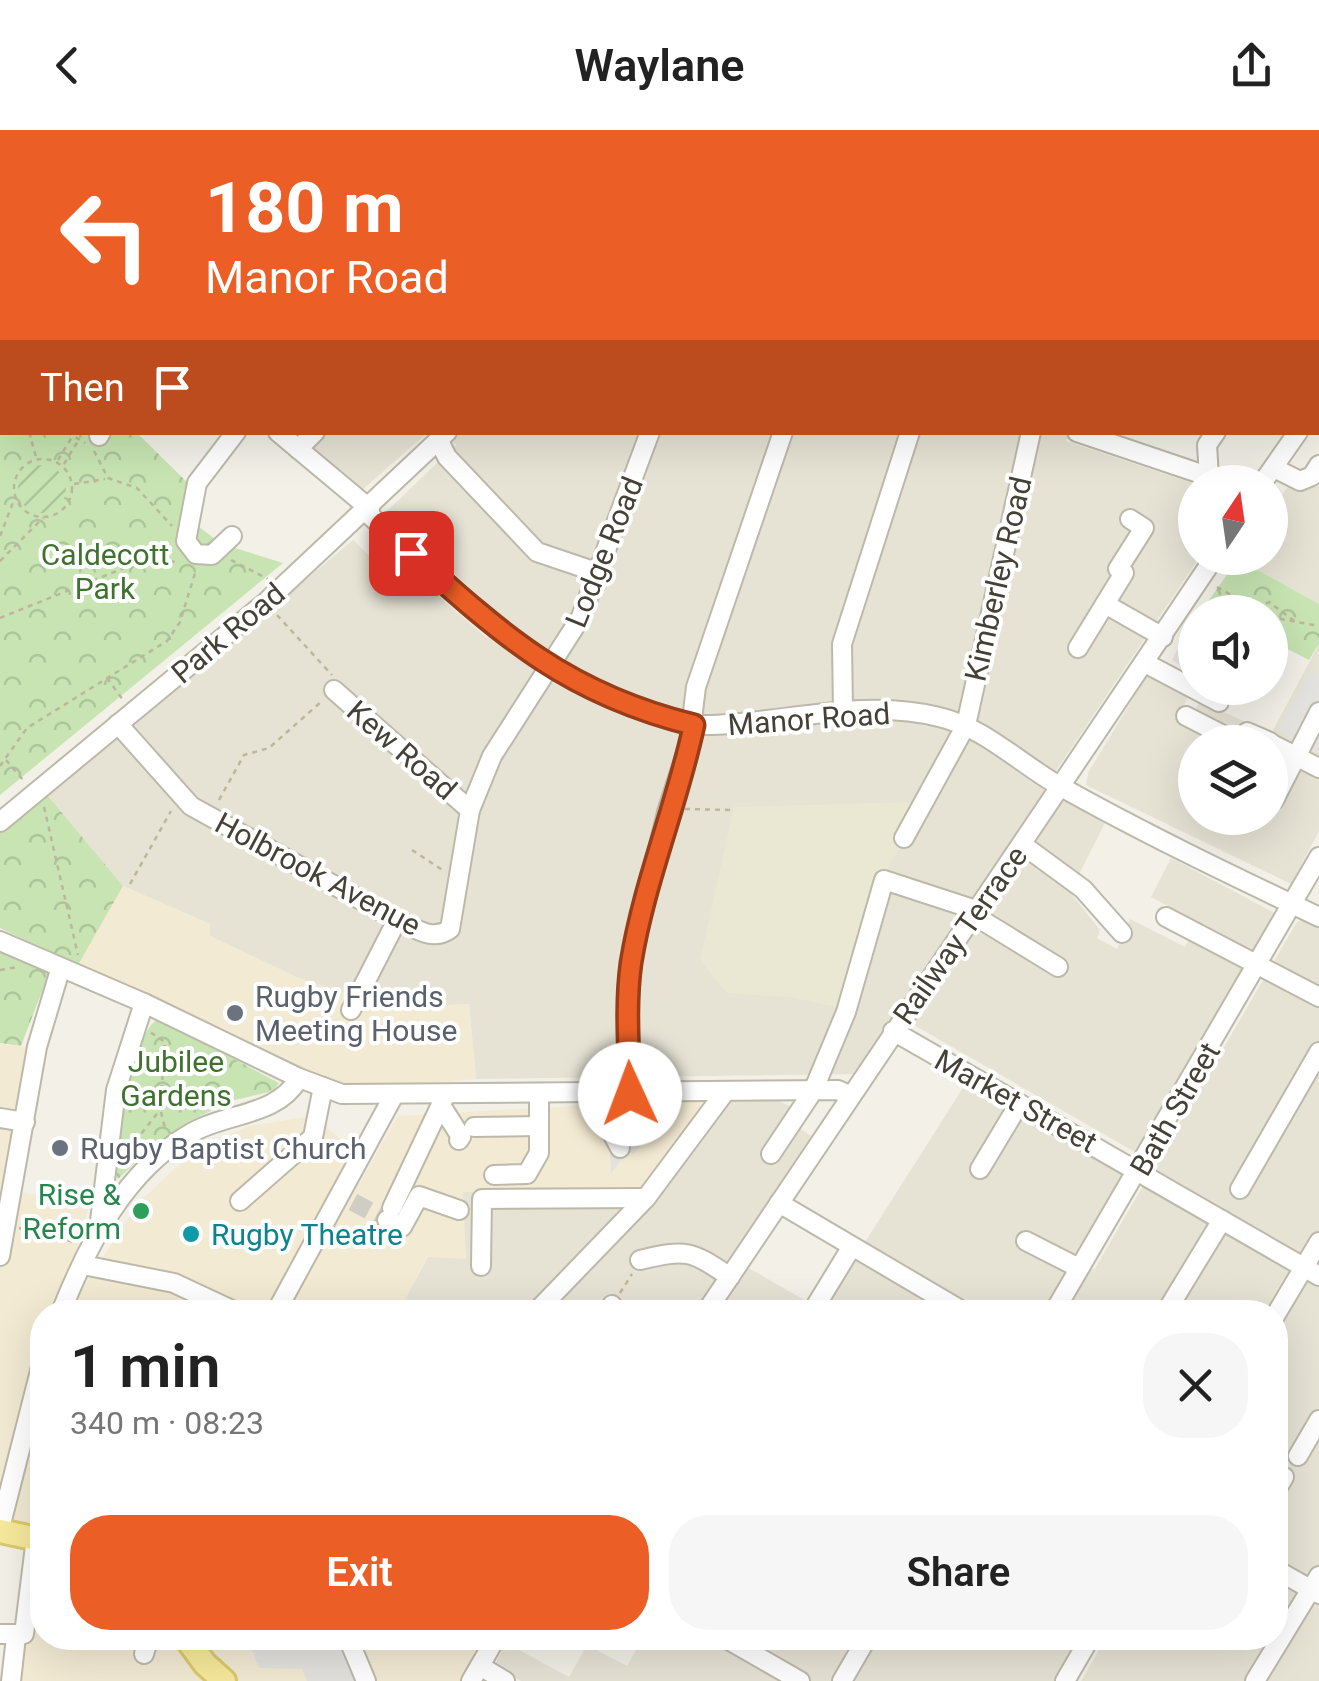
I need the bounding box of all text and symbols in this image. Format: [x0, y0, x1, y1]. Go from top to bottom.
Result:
icon: back [40, 38, 95, 93]
icon: share [1224, 38, 1279, 93]
text: Waylane [574, 39, 745, 92]
text: 180 m [205, 167, 404, 249]
icon: left [40, 170, 170, 300]
text: Manor Road [205, 251, 449, 304]
icon: arrive [145, 360, 200, 415]
text: Then [40, 366, 125, 410]
north arrow [1178, 465, 1288, 575]
map controls [1178, 465, 1288, 835]
street label: Lodge Road [558, 472, 650, 632]
street label: Kimberley Road [957, 473, 1039, 685]
pin [369, 511, 454, 596]
icon: arrive [384, 526, 439, 581]
park label: Caldecott Park [41, 537, 169, 606]
street label: Park Road [164, 576, 292, 690]
button: sound [1178, 595, 1288, 705]
street label: Kew Road [340, 693, 464, 807]
street label: Manor Road [727, 696, 891, 742]
button: layers [1178, 725, 1288, 835]
street label: Holbrook Avenue [209, 805, 427, 943]
street label: Railway Terrace [886, 839, 1034, 1031]
place label: Rugby Friends Meeting House [255, 979, 457, 1048]
marker: Rugby Friends Meeting House [224, 1002, 246, 1024]
street label: Bath Street [1123, 1036, 1227, 1182]
position arrow [578, 1042, 682, 1146]
street label: Market Street [929, 1042, 1103, 1160]
park label: Jubilee Gardens [120, 1044, 232, 1113]
place label: Rugby Baptist Church [80, 1131, 367, 1166]
marker: Rugby Baptist Church [49, 1137, 71, 1159]
place label: Rise & Reform [23, 1177, 121, 1246]
marker: Rise & Reform [130, 1200, 152, 1222]
place label: Rugby Theatre [211, 1217, 403, 1252]
marker: Rugby Theatre [180, 1223, 202, 1245]
text: 1 min [70, 1331, 220, 1402]
button: close [1143, 1333, 1248, 1438]
text: 340 m · 08:23 [70, 1404, 264, 1442]
button: Exit [70, 1515, 649, 1630]
button: Share [669, 1515, 1248, 1630]

